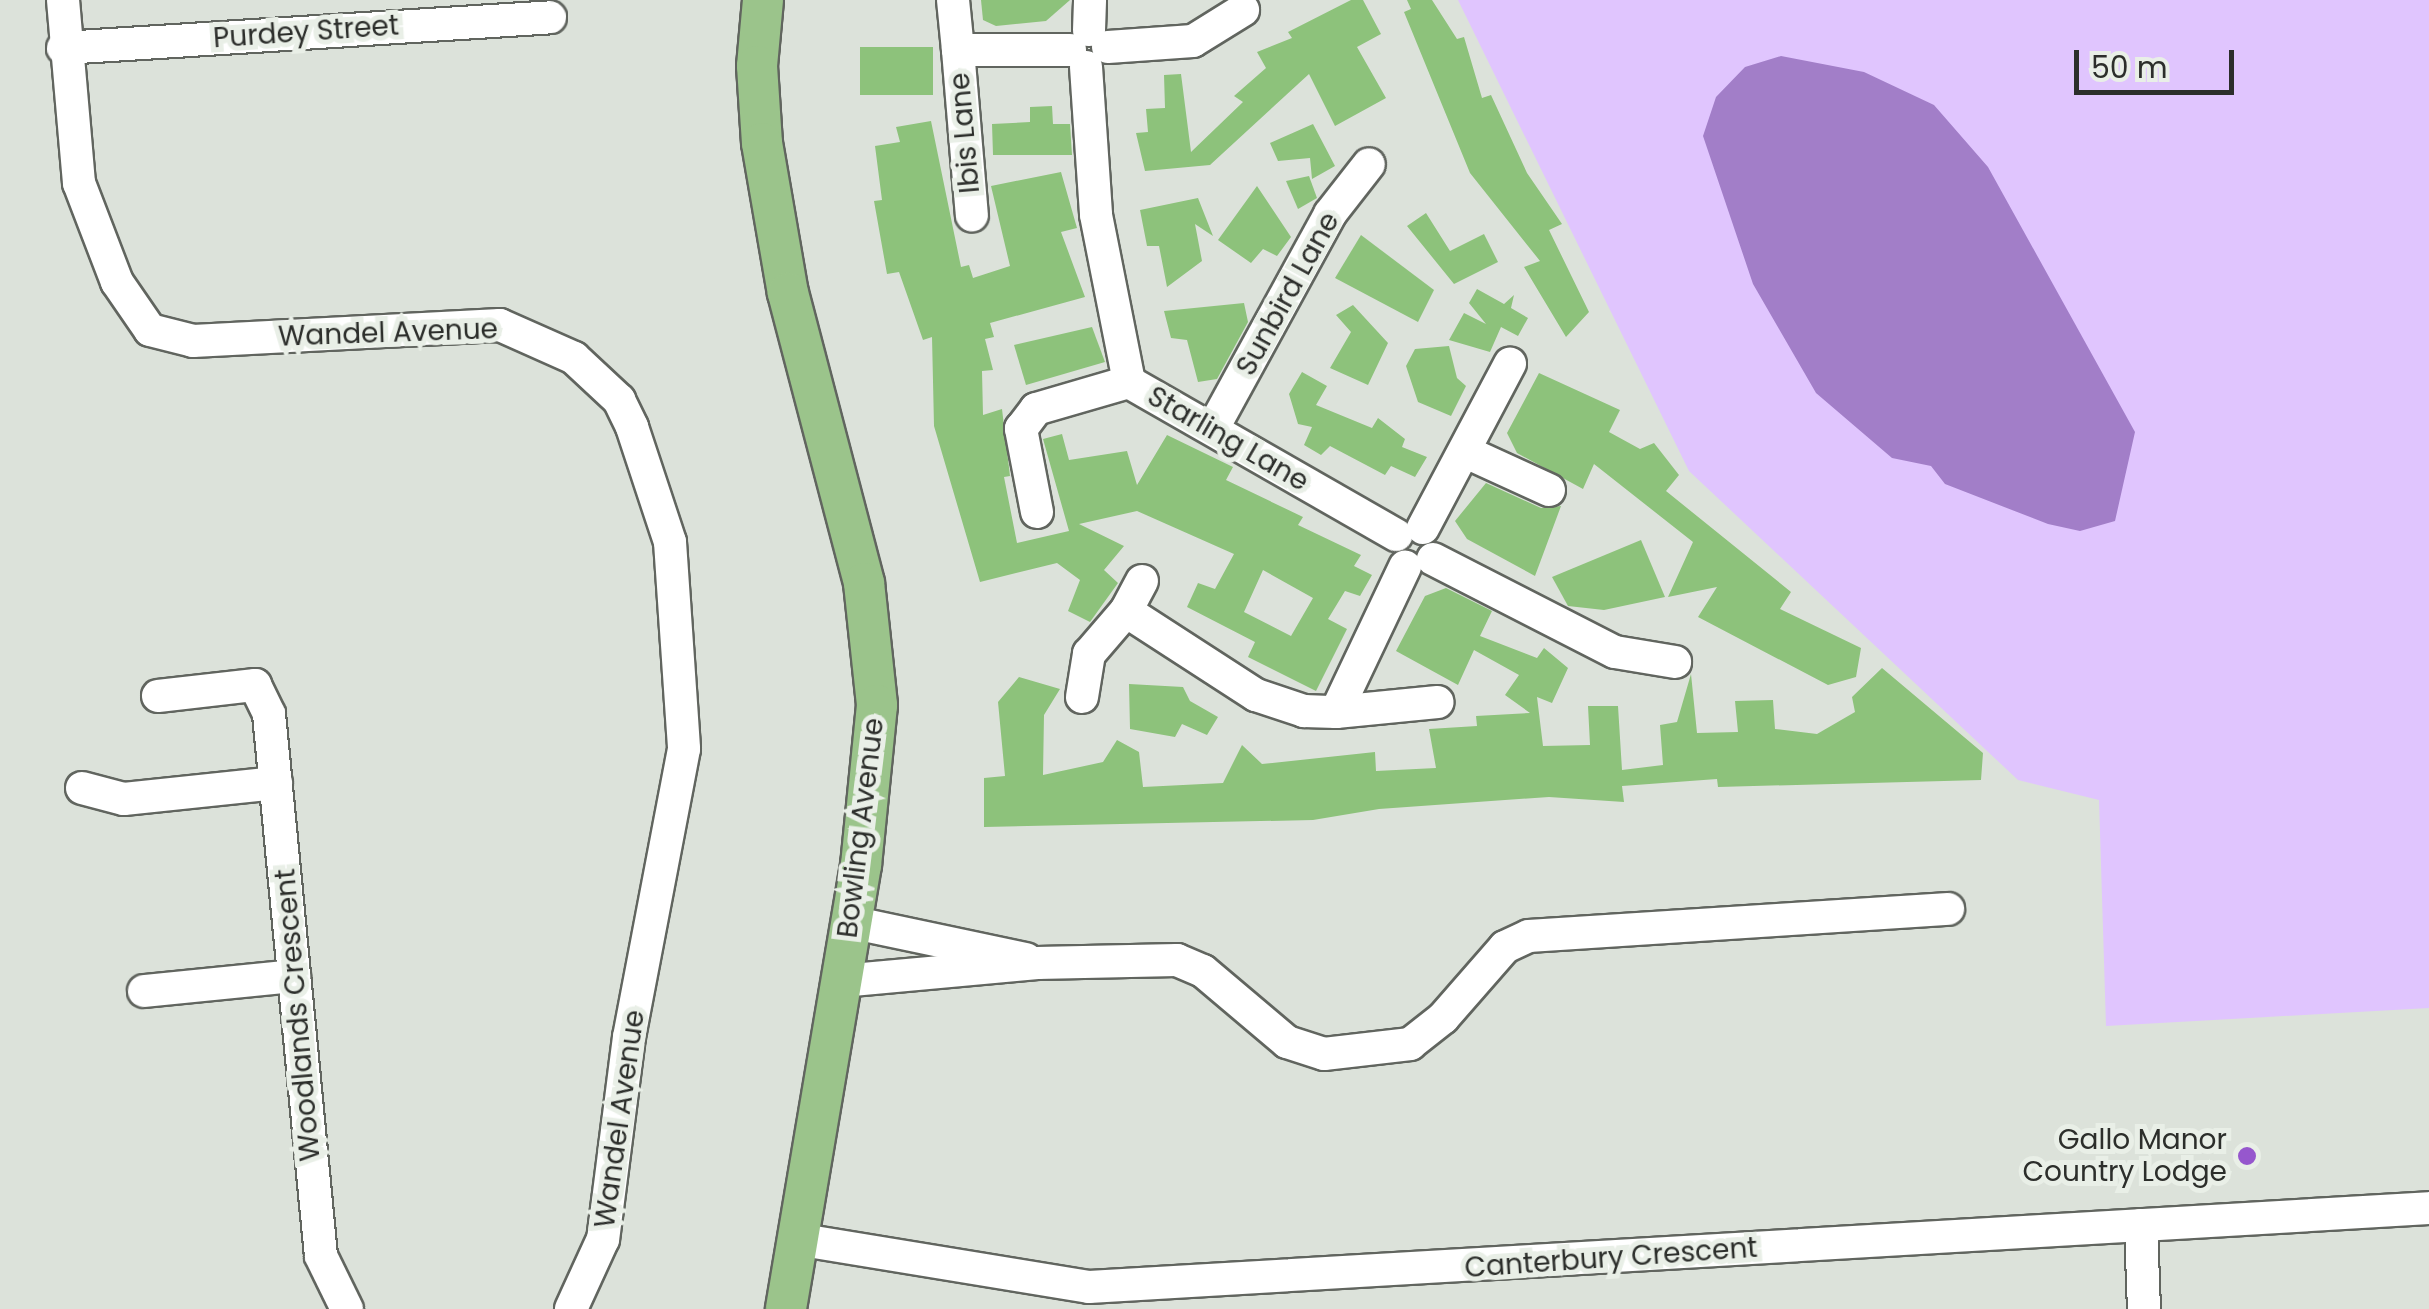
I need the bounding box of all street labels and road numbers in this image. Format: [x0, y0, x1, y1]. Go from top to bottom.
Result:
street label: Purdey Street [212, 9, 400, 55]
street label: Ibis Lane [943, 71, 987, 195]
street label: Sunbird Lane [1229, 207, 1347, 381]
street label: Wandel Avenue [277, 312, 499, 354]
street label: Starling Lane [1141, 379, 1315, 499]
street label: Bowling Avenue [831, 716, 891, 940]
street label: Woodlands Crescent [268, 867, 328, 1163]
street label: Wandel Avenue [588, 1008, 652, 1230]
street label: Canterbury Crescent [1463, 1231, 1759, 1285]

